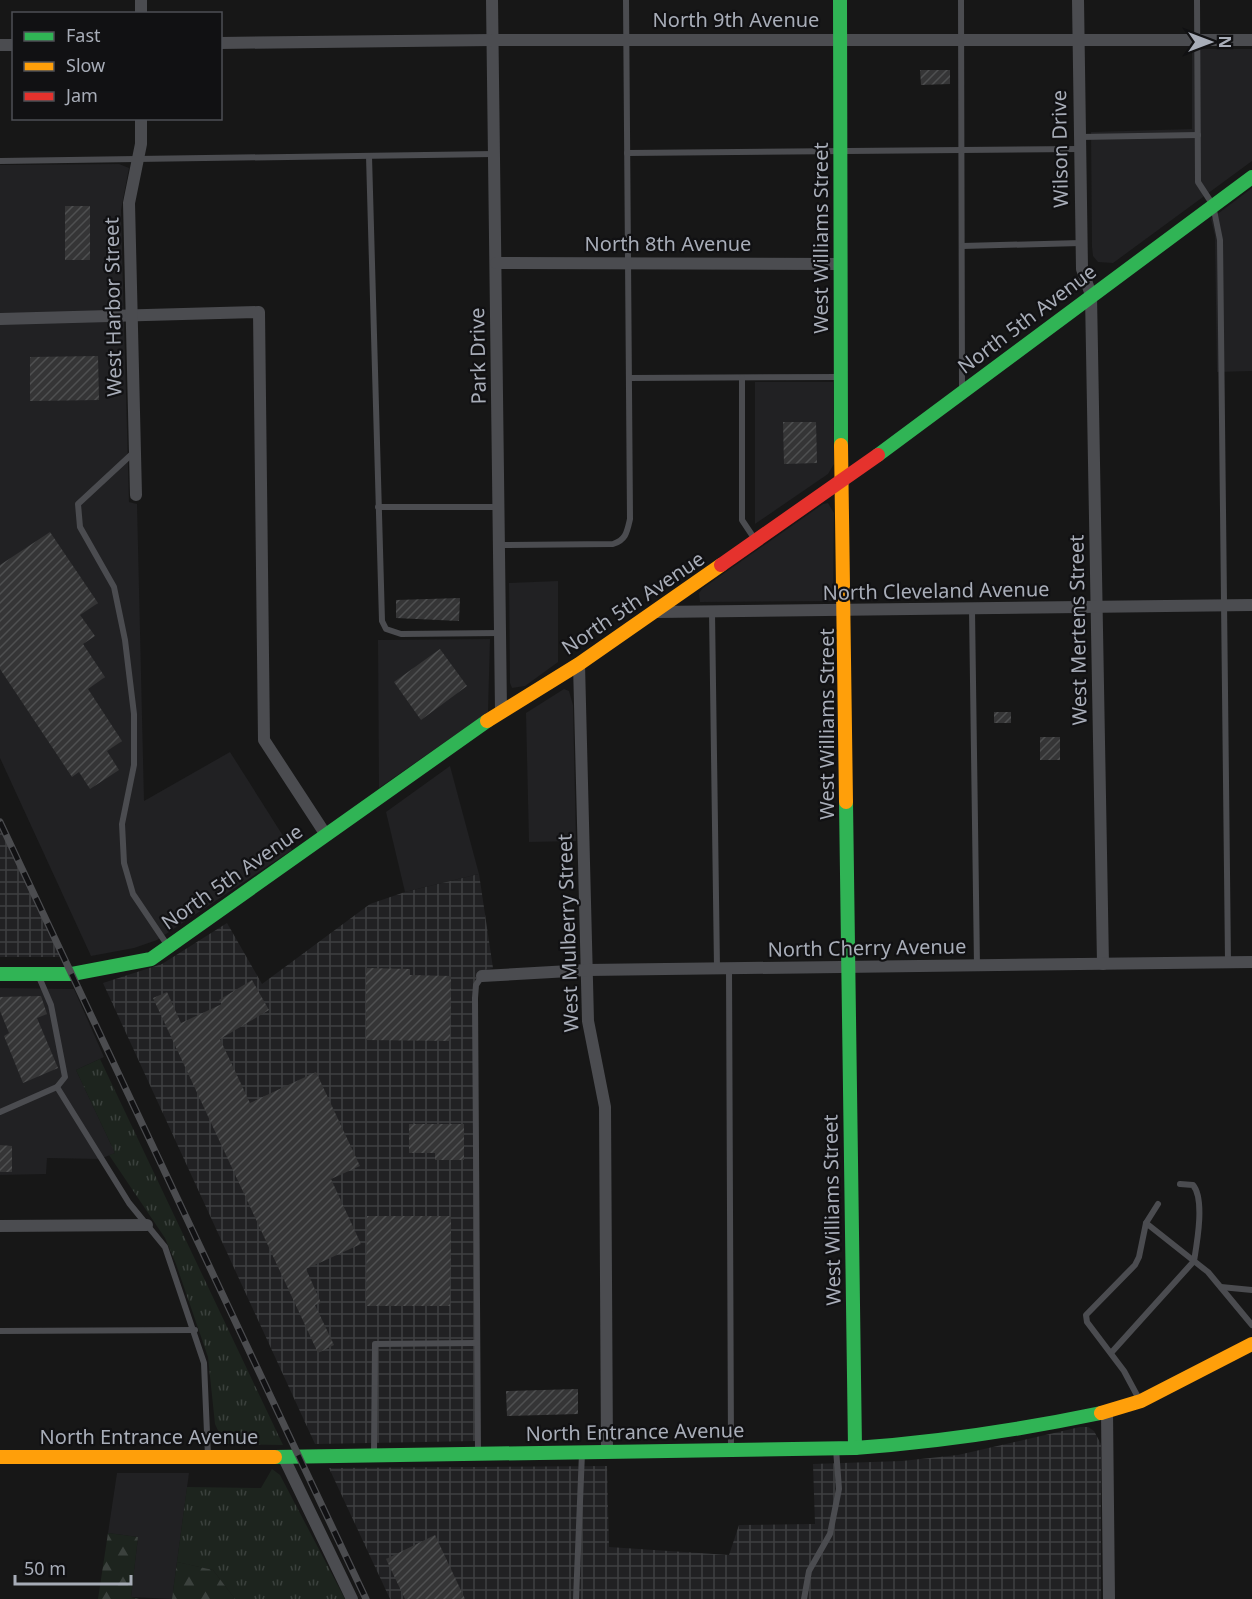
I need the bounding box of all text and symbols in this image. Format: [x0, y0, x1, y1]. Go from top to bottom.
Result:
street label: North 9th Avenue [653, 6, 819, 33]
legend [12, 12, 222, 120]
north arrow [1180, 12, 1240, 72]
text: Fast [66, 23, 101, 47]
text: N [1214, 35, 1236, 49]
text: Slow [66, 53, 105, 77]
text: Jam [64, 83, 98, 107]
street label: Wilson Drive [1045, 90, 1074, 208]
street label: West Williams Street [807, 142, 834, 334]
street label: West Harbor Street [97, 217, 128, 397]
street label: North 8th Avenue [585, 230, 751, 257]
street label: North 5th Avenue [952, 258, 1101, 380]
street label: Park Drive [463, 307, 492, 405]
street label: West Mertens Street [1062, 534, 1093, 726]
street label: North 5th Avenue [556, 545, 709, 660]
street label: North Cleveland Avenue [822, 575, 1050, 606]
street label: West Williams Street [813, 628, 840, 820]
street label: North 5th Avenue [156, 818, 308, 935]
street label: West Mulberry Street [551, 833, 584, 1033]
street label: North Cherry Avenue [767, 932, 967, 963]
street label: West Williams Street [816, 1114, 847, 1306]
street label: North Entrance Avenue [525, 1416, 745, 1447]
street label: North Entrance Avenue [40, 1423, 258, 1450]
scale bar [15, 1548, 130, 1586]
text: 50 m [24, 1556, 66, 1580]

